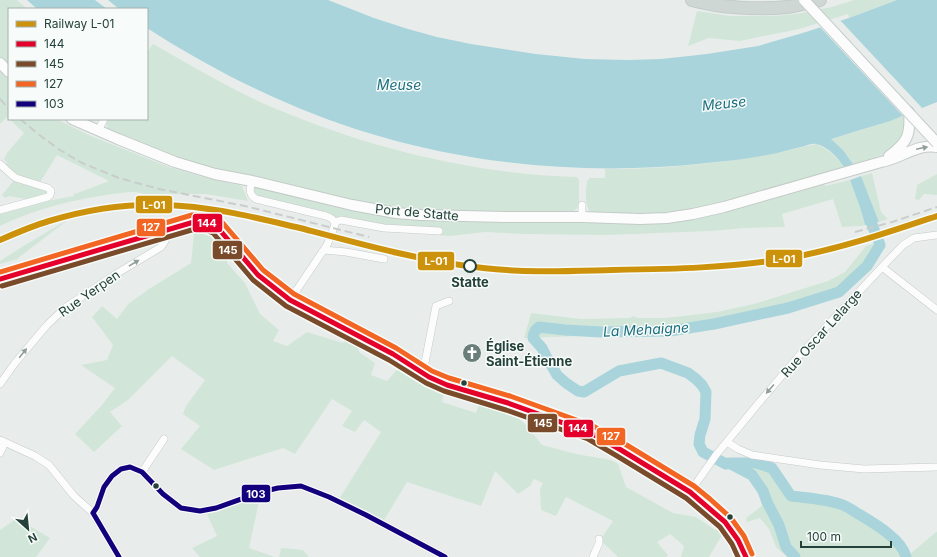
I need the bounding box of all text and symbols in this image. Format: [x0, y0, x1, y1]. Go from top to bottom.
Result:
legend [8, 8, 148, 120]
text: Railway L-01 [44, 16, 114, 31]
text: 144 [44, 36, 65, 51]
text: 145 [44, 56, 64, 71]
text: 127 [44, 76, 63, 91]
water label: Meuse [377, 76, 421, 93]
water label: Meuse [701, 92, 747, 114]
text: 103 [44, 96, 64, 111]
one-way arrow [916, 144, 928, 150]
line badge: L-01 [135, 195, 173, 214]
text: L-01 [143, 198, 166, 212]
street label: Port de Statte [375, 200, 459, 224]
line badge: 144 [192, 213, 223, 233]
text: 144 [197, 216, 217, 230]
line badge: 127 [136, 218, 166, 237]
text: 127 [142, 220, 160, 234]
line badge: 145 [212, 240, 243, 260]
text: 145 [218, 243, 238, 257]
line badge: L-01 [765, 249, 803, 268]
line badge: L-01 [417, 251, 455, 271]
text: L-01 [773, 252, 796, 266]
text: L-01 [425, 254, 448, 268]
one-way arrow [129, 259, 139, 267]
marker: Statte [463, 259, 477, 273]
street label: Rue Yerpen [55, 266, 123, 320]
place label: Statte [451, 274, 489, 290]
street label: Rue Oscar Lelarge [777, 286, 865, 380]
water label: La Mehaigne [602, 318, 690, 340]
place label: Église Saint-Étienne [486, 338, 572, 369]
church icon: Église Saint-Étienne [461, 342, 483, 364]
one-way arrow [19, 348, 28, 359]
unlabelled marker [459, 378, 469, 388]
one-way arrow [766, 384, 775, 394]
line badge: 145 [527, 413, 558, 433]
text: 145 [533, 416, 553, 430]
line badge: 144 [563, 419, 594, 438]
text: 144 [568, 421, 588, 435]
line badge: 127 [596, 427, 626, 446]
text: 127 [602, 429, 620, 443]
unlabelled marker [151, 481, 161, 491]
line badge: 103 [241, 484, 271, 503]
text: 103 [246, 487, 266, 501]
north arrow [8, 509, 48, 549]
unlabelled marker [725, 512, 735, 522]
scale bar [801, 523, 891, 549]
text: 100 m [807, 529, 841, 544]
text: N [26, 530, 39, 546]

